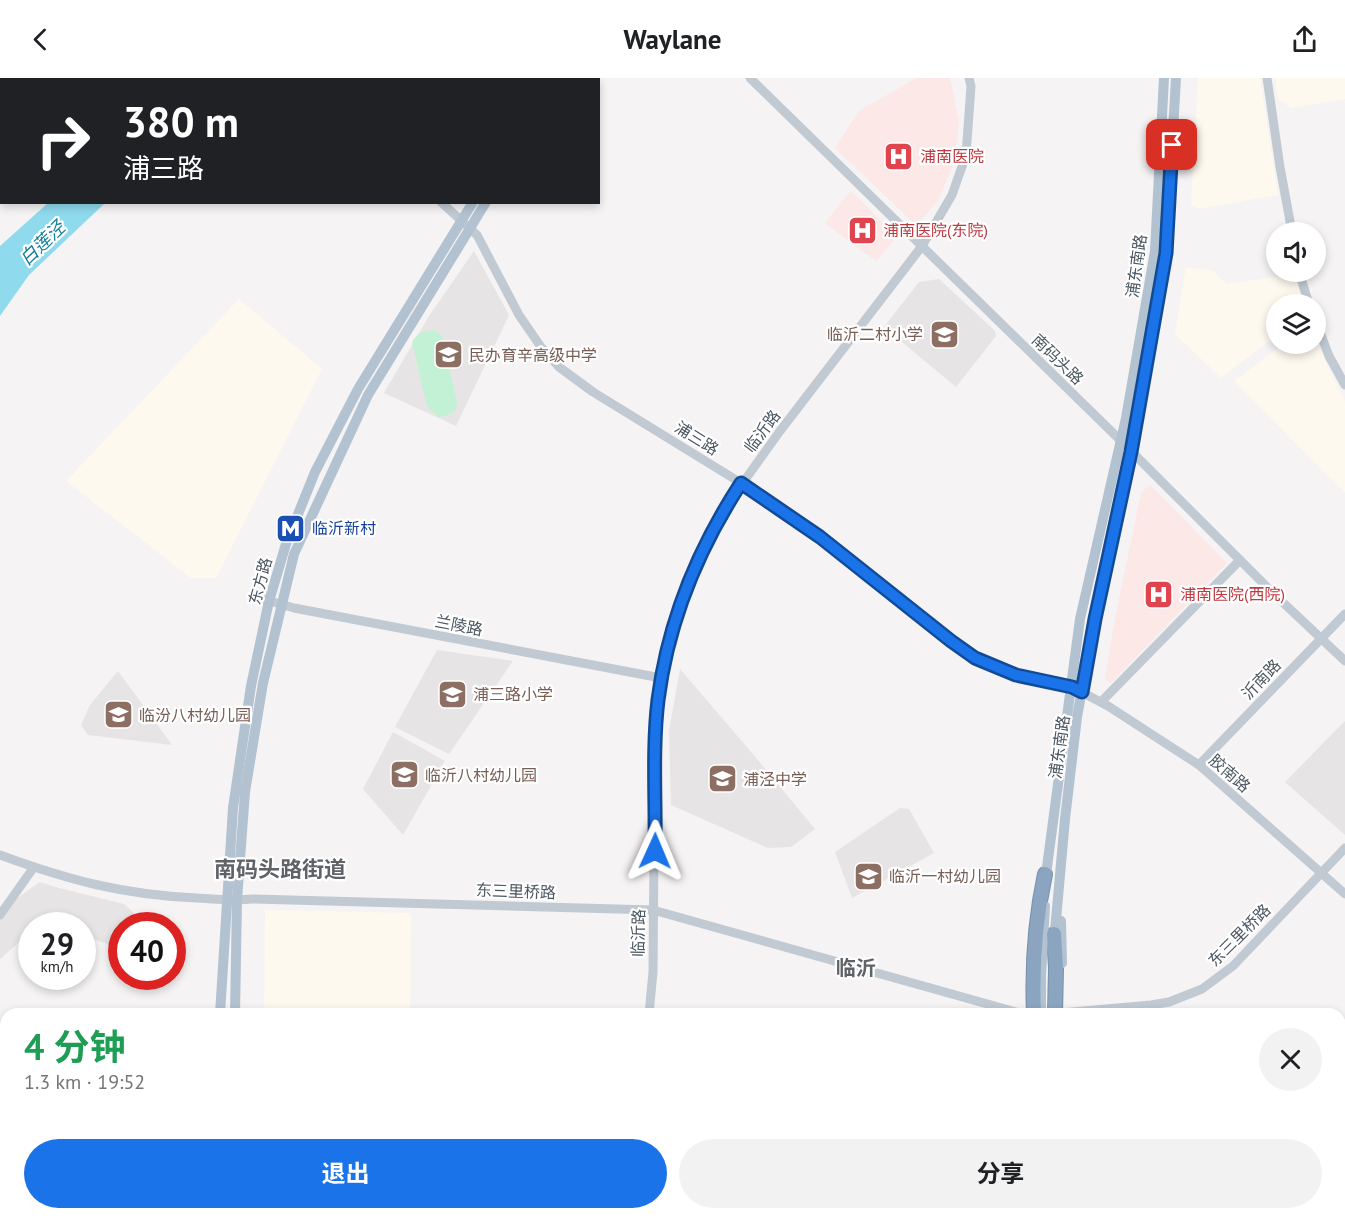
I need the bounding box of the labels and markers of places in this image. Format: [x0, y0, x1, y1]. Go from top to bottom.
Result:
pin [1146, 119, 1197, 170]
hospital icon: 浦南医院 [883, 140, 915, 172]
place label: 浦南医院 [920, 146, 984, 166]
hospital icon: 浦南医院(东院) [846, 214, 878, 246]
place label: 浦南医院(东院) [883, 220, 988, 240]
school or university icon: 临沂二村小学 [928, 318, 960, 350]
place label: 临沂二村小学 [827, 324, 923, 344]
school or university icon: 民办育辛高级中学 [432, 339, 464, 371]
place label: 民办育辛高级中学 [469, 345, 597, 365]
metro station icon: 临沂新村 [275, 512, 307, 544]
place label: 临沂新村 [312, 518, 376, 538]
hospital icon: 浦南医院(西院) [1143, 578, 1175, 610]
place label: 浦南医院(西院) [1180, 584, 1285, 604]
school or university icon: 浦三路小学 [436, 678, 468, 710]
place label: 浦三路小学 [473, 684, 553, 704]
school or university icon: 临汾八村幼儿园 [102, 699, 134, 731]
place label: 临汾八村幼儿园 [139, 705, 251, 725]
school or university icon: 临沂八村幼儿园 [388, 759, 420, 791]
school or university icon: 浦泾中学 [706, 763, 738, 795]
place label: 临沂八村幼儿园 [425, 765, 537, 785]
place label: 浦泾中学 [743, 769, 807, 789]
school or university icon: 临沂一村幼儿园 [852, 860, 884, 892]
place label: 临沂一村幼儿园 [889, 866, 1001, 886]

